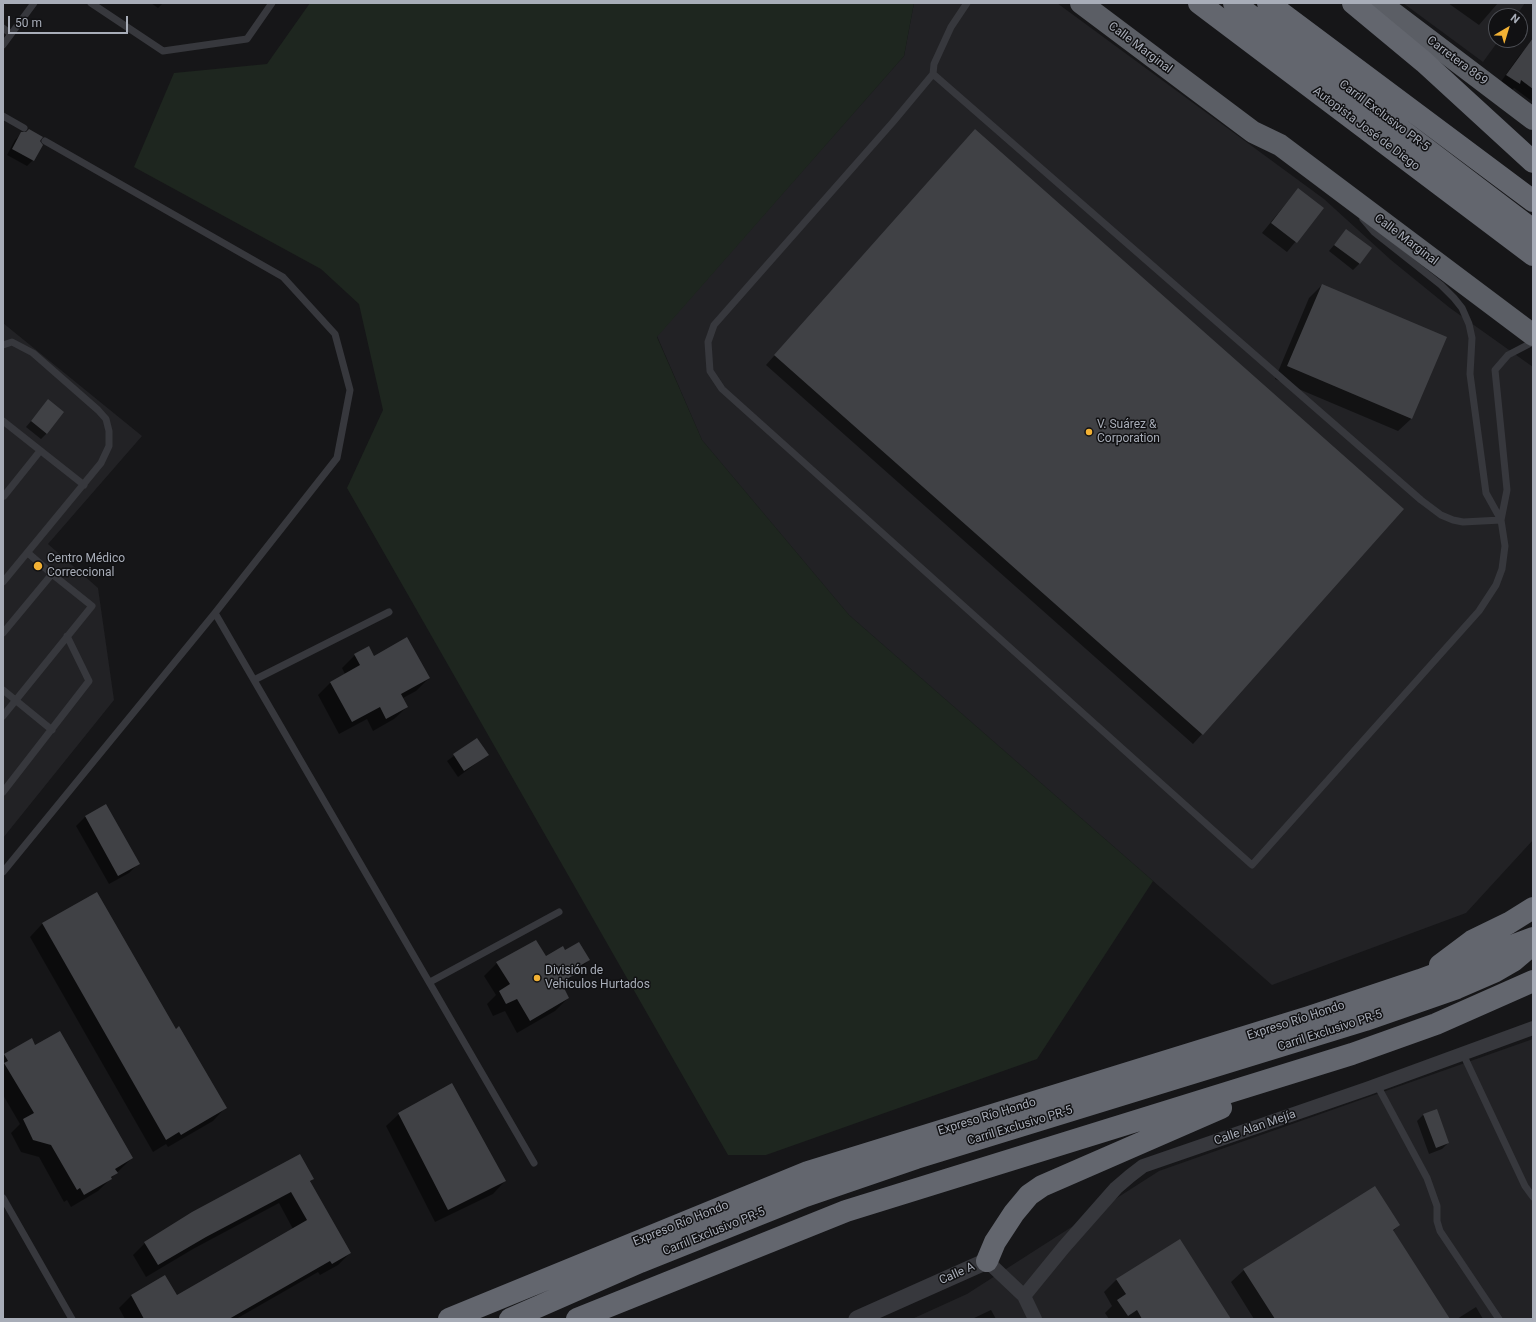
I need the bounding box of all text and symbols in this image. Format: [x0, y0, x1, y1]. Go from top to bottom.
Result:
scale bar [10, 8, 130, 34]
north arrow [1488, 8, 1528, 48]
text: N [1508, 11, 1522, 26]
text: 50 m [15, 16, 42, 30]
street label: Calle Marginal [1105, 19, 1175, 77]
street label: Carretera 869 [1424, 33, 1490, 89]
street label: Carril Exclusivo PR-5 [1336, 77, 1432, 155]
street label: Autopista José de Diego [1310, 84, 1422, 174]
street label: Calle Marginal [1371, 211, 1441, 269]
place label: V. Suárez & Corporation [1097, 418, 1160, 446]
marker: V. Suárez & Corporation [1084, 427, 1094, 437]
place label: Centro Médico Correccional [47, 552, 125, 580]
marker: Centro Médico Correccional [32, 560, 44, 572]
place label: División de Vehiculos Hurtados [545, 964, 650, 992]
marker: División de Vehiculos Hurtados [532, 973, 542, 983]
street label: Expreso Río Hondo [1245, 998, 1347, 1044]
street label: Carril Exclusivo PR-5 [1276, 1007, 1384, 1055]
street label: Expreso Río Hondo [936, 1095, 1038, 1139]
street label: Carril Exclusivo PR-5 [966, 1103, 1074, 1149]
street label: Calle Alan Mejía [1212, 1107, 1298, 1149]
street label: Expreso Río Hondo [631, 1198, 731, 1250]
street label: Carril Exclusivo PR-5 [661, 1205, 767, 1259]
street label: Calle A [937, 1260, 977, 1288]

